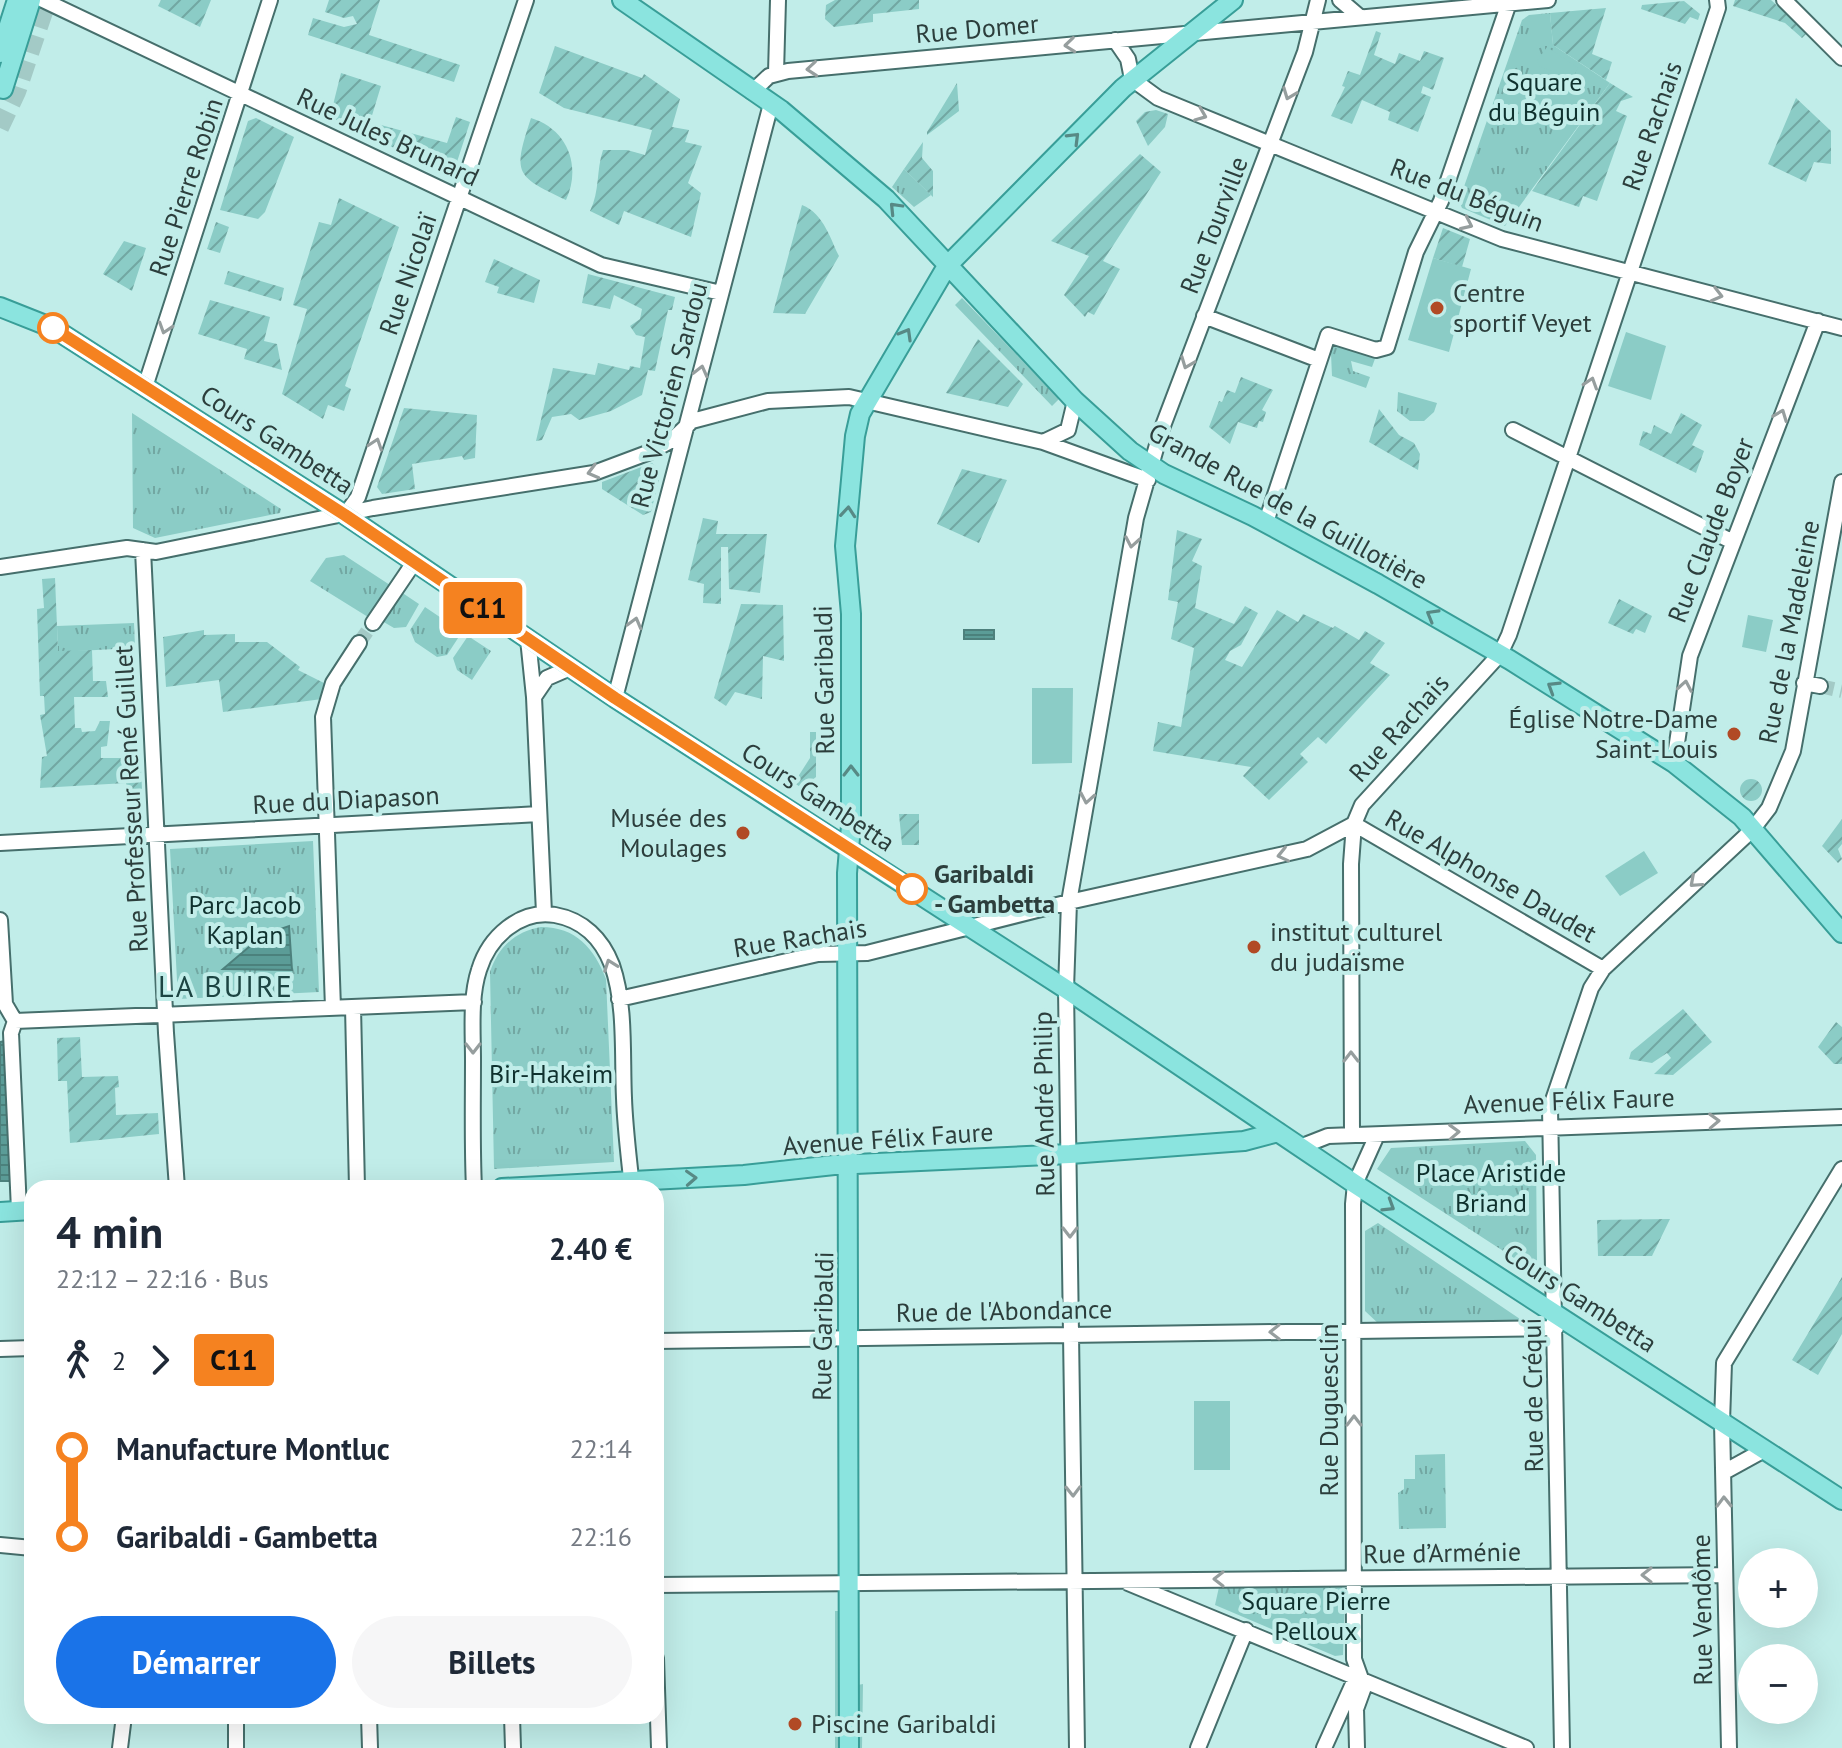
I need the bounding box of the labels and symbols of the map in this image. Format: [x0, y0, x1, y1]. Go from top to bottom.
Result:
street label: Rue Domer [914, 7, 1040, 50]
one-way arrow [1064, 36, 1077, 53]
street label: Rue Rachais [1614, 57, 1689, 195]
one-way arrow [805, 60, 818, 77]
park label: Square du Béguin [1488, 65, 1600, 128]
street label: Rue Jules Brunard [292, 80, 485, 193]
one-way arrow [1282, 86, 1299, 100]
street label: Rue Pierre Robin [141, 94, 230, 280]
one-way arrow [1193, 106, 1207, 122]
one-way arrow [1065, 133, 1079, 147]
street label: Rue du Béguin [1386, 150, 1549, 239]
street label: Rue Tourville [1172, 152, 1255, 298]
one-way arrow [890, 203, 904, 217]
street label: Rue Nicolaï [371, 208, 444, 339]
one-way arrow [1459, 214, 1474, 230]
place label: Centre sportif Veyet [1453, 276, 1592, 339]
street label: Rue Victorien Sardou [623, 278, 715, 511]
one-way arrow [1710, 285, 1724, 302]
marker: Centre sportif Veyet [1428, 299, 1446, 317]
unlabelled marker [38, 313, 68, 343]
one-way arrow [159, 321, 175, 335]
one-way arrow [896, 328, 912, 343]
one-way arrow [1180, 355, 1197, 369]
one-way arrow [691, 365, 708, 379]
one-way arrow [1582, 377, 1598, 391]
street label: Cours Gambetta [194, 378, 360, 501]
one-way arrow [1771, 409, 1788, 423]
street label: Grande Rue de la Guillotière [1143, 415, 1434, 596]
street label: Rue Claude Boyer [1660, 432, 1761, 627]
one-way arrow [367, 438, 383, 452]
one-way arrow [586, 463, 600, 480]
one-way arrow [839, 505, 856, 518]
street label: Rue de la Madeleine [1751, 517, 1826, 746]
one-way arrow [1124, 535, 1141, 549]
line badge: C11 [437, 582, 529, 634]
street label: Rue Garibaldi [806, 605, 841, 755]
one-way arrow [1426, 609, 1441, 625]
one-way arrow [625, 616, 642, 630]
street label: Rue Professeur René Guillet [106, 644, 155, 953]
street label: Rue Rachais [1341, 667, 1456, 789]
one-way arrow [1675, 680, 1692, 693]
one-way arrow [1547, 682, 1562, 697]
place label: Église Notre-Dame Saint-Louis [1509, 702, 1718, 765]
marker: Église Notre-Dame Saint-Louis [1725, 725, 1743, 743]
street label: Cours Gambetta [735, 735, 901, 858]
one-way arrow [842, 764, 860, 777]
street label: Rue du Diapason [252, 778, 440, 821]
one-way arrow [1080, 791, 1097, 805]
place label: Musée des Moulages [610, 801, 727, 864]
street label: Rue Alphonse Daudet [1380, 802, 1603, 950]
marker: Musée des Moulages [734, 824, 752, 842]
one-way arrow [1277, 846, 1291, 863]
place label: Garibaldi - Gambetta [934, 857, 1055, 920]
one-way arrow [1689, 872, 1704, 886]
marker: Garibaldi - Gambetta [897, 874, 927, 904]
park label: Parc Jacob Kaplan [189, 888, 301, 951]
street label: Rue Rachais [731, 911, 869, 964]
place label: institut culturel du judaïsme [1270, 915, 1443, 978]
marker: institut culturel du judaïsme [1245, 938, 1263, 956]
one-way arrow [604, 959, 620, 973]
district label: LA BUIRE [158, 966, 294, 1005]
street label: Rue André Philip [1025, 1011, 1062, 1197]
one-way arrow [464, 1042, 482, 1055]
one-way arrow [1342, 1050, 1360, 1063]
park label: Bir-Hakeim [489, 1057, 613, 1090]
street label: Avenue Félix Faure [1463, 1080, 1675, 1121]
one-way arrow [1708, 1113, 1721, 1130]
street label: Avenue Félix Faure [781, 1115, 995, 1162]
one-way arrow [1448, 1124, 1461, 1141]
park label: Place Aristide Briand [1416, 1156, 1566, 1219]
one-way arrow [685, 1170, 698, 1187]
one-way arrow [1380, 1196, 1395, 1211]
one-way arrow [1061, 1226, 1079, 1239]
street label: Cours Gambetta [1497, 1236, 1663, 1359]
street label: Rue Garibaldi [805, 1251, 840, 1401]
street label: Rue de l'Abondance [895, 1292, 1112, 1329]
street label: Rue de Créqui [1515, 1317, 1550, 1473]
one-way arrow [1268, 1323, 1281, 1341]
street label: Rue Duguesclin [1312, 1323, 1345, 1497]
one-way arrow [1345, 1414, 1363, 1427]
one-way arrow [1064, 1485, 1082, 1498]
one-way arrow [1715, 1495, 1733, 1508]
street label: Rue Vendôme [1684, 1534, 1719, 1686]
street label: Rue d’Arménie [1363, 1535, 1521, 1570]
one-way arrow [1640, 1566, 1653, 1584]
one-way arrow [1212, 1570, 1225, 1588]
park label: Square Pierre Pelloux [1241, 1584, 1391, 1647]
place label: Piscine Garibaldi [811, 1707, 997, 1740]
marker: Piscine Garibaldi [786, 1715, 804, 1733]

